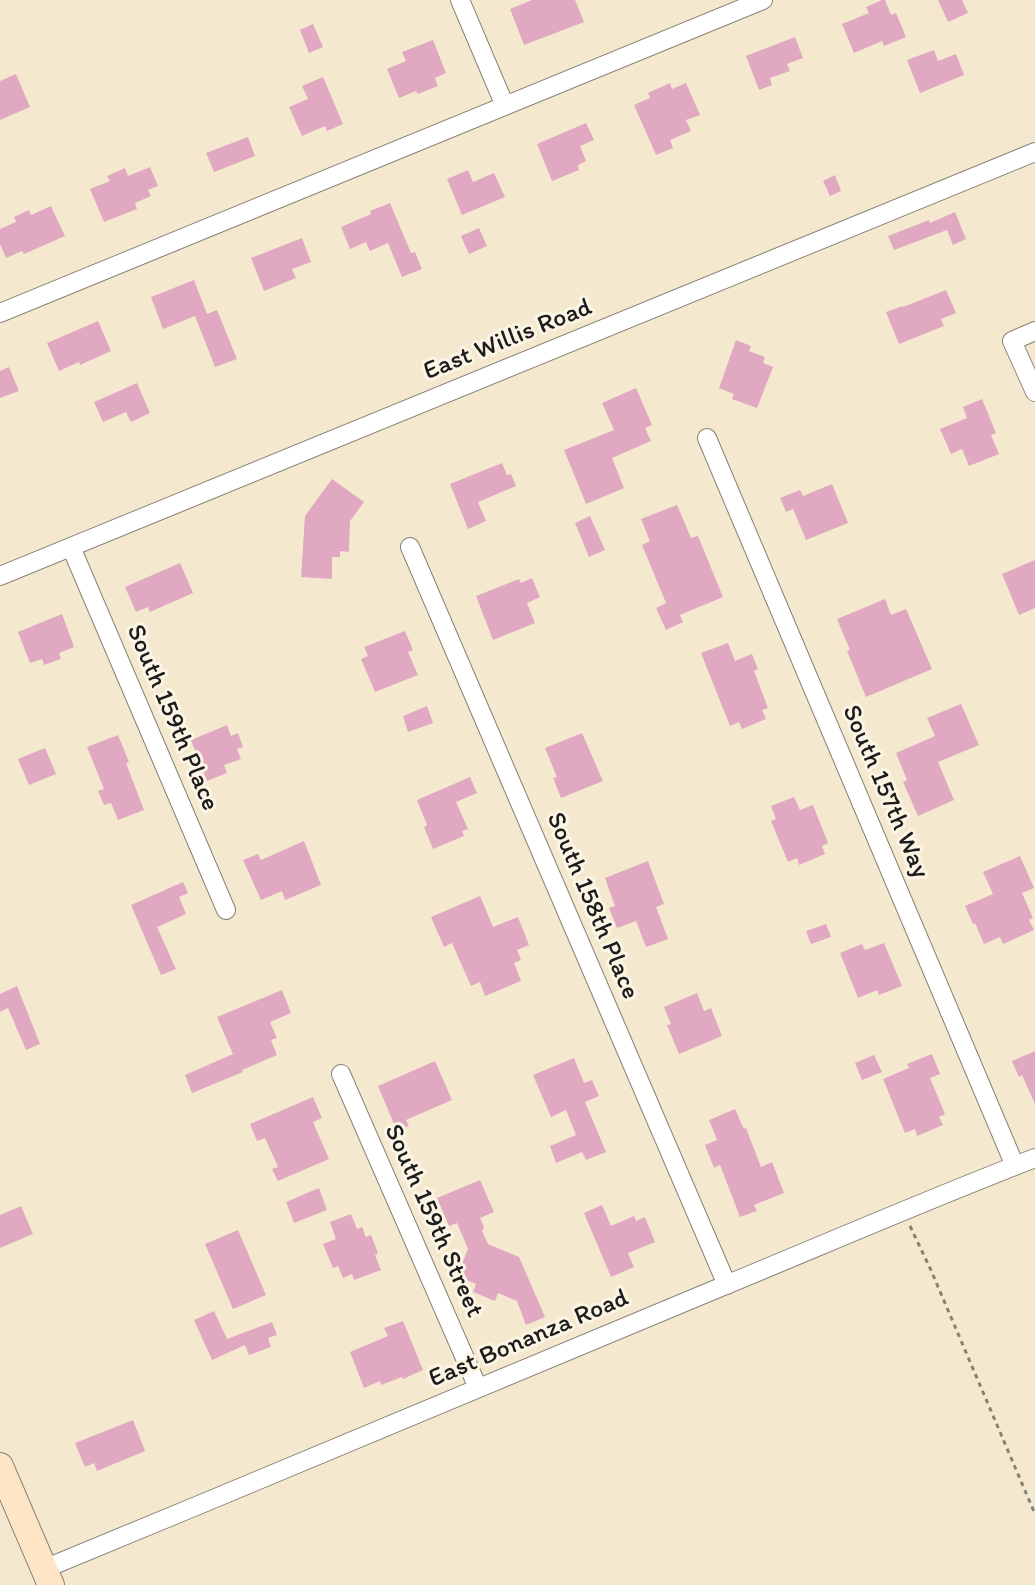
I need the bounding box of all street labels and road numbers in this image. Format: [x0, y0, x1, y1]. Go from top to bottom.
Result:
street label: East Willis Road [419, 292, 597, 388]
street label: South 159th Place [119, 620, 225, 816]
street label: South 157th Way [834, 701, 936, 883]
street label: South 158th Place [539, 808, 645, 1004]
street label: South 159th Street [376, 1120, 490, 1322]
street label: East Bonanza Road [424, 1283, 634, 1395]

